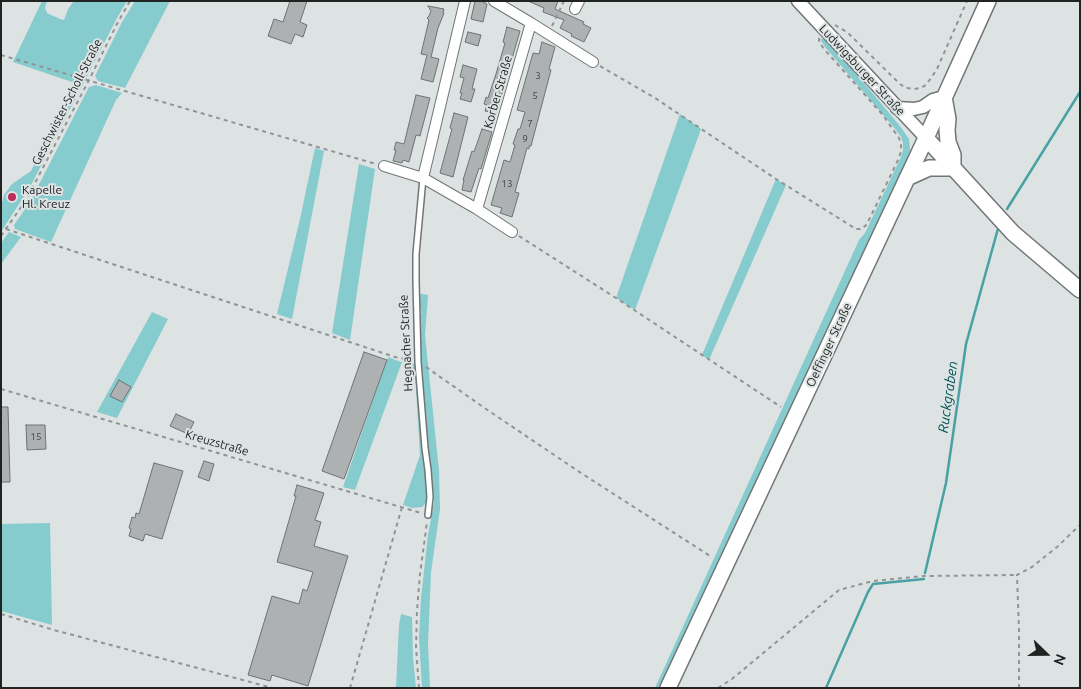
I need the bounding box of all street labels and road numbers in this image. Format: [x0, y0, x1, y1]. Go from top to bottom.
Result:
street label: Ludwigsburger Straße [816, 22, 908, 118]
street label: Geschwister-Scholl-Straße [29, 36, 105, 168]
street label: Korber Straße [481, 54, 515, 130]
street label: Hegnacher Straße [396, 294, 416, 392]
street label: Oeffinger Straße [803, 301, 855, 389]
street label: Kreuzstraße [184, 427, 250, 459]

